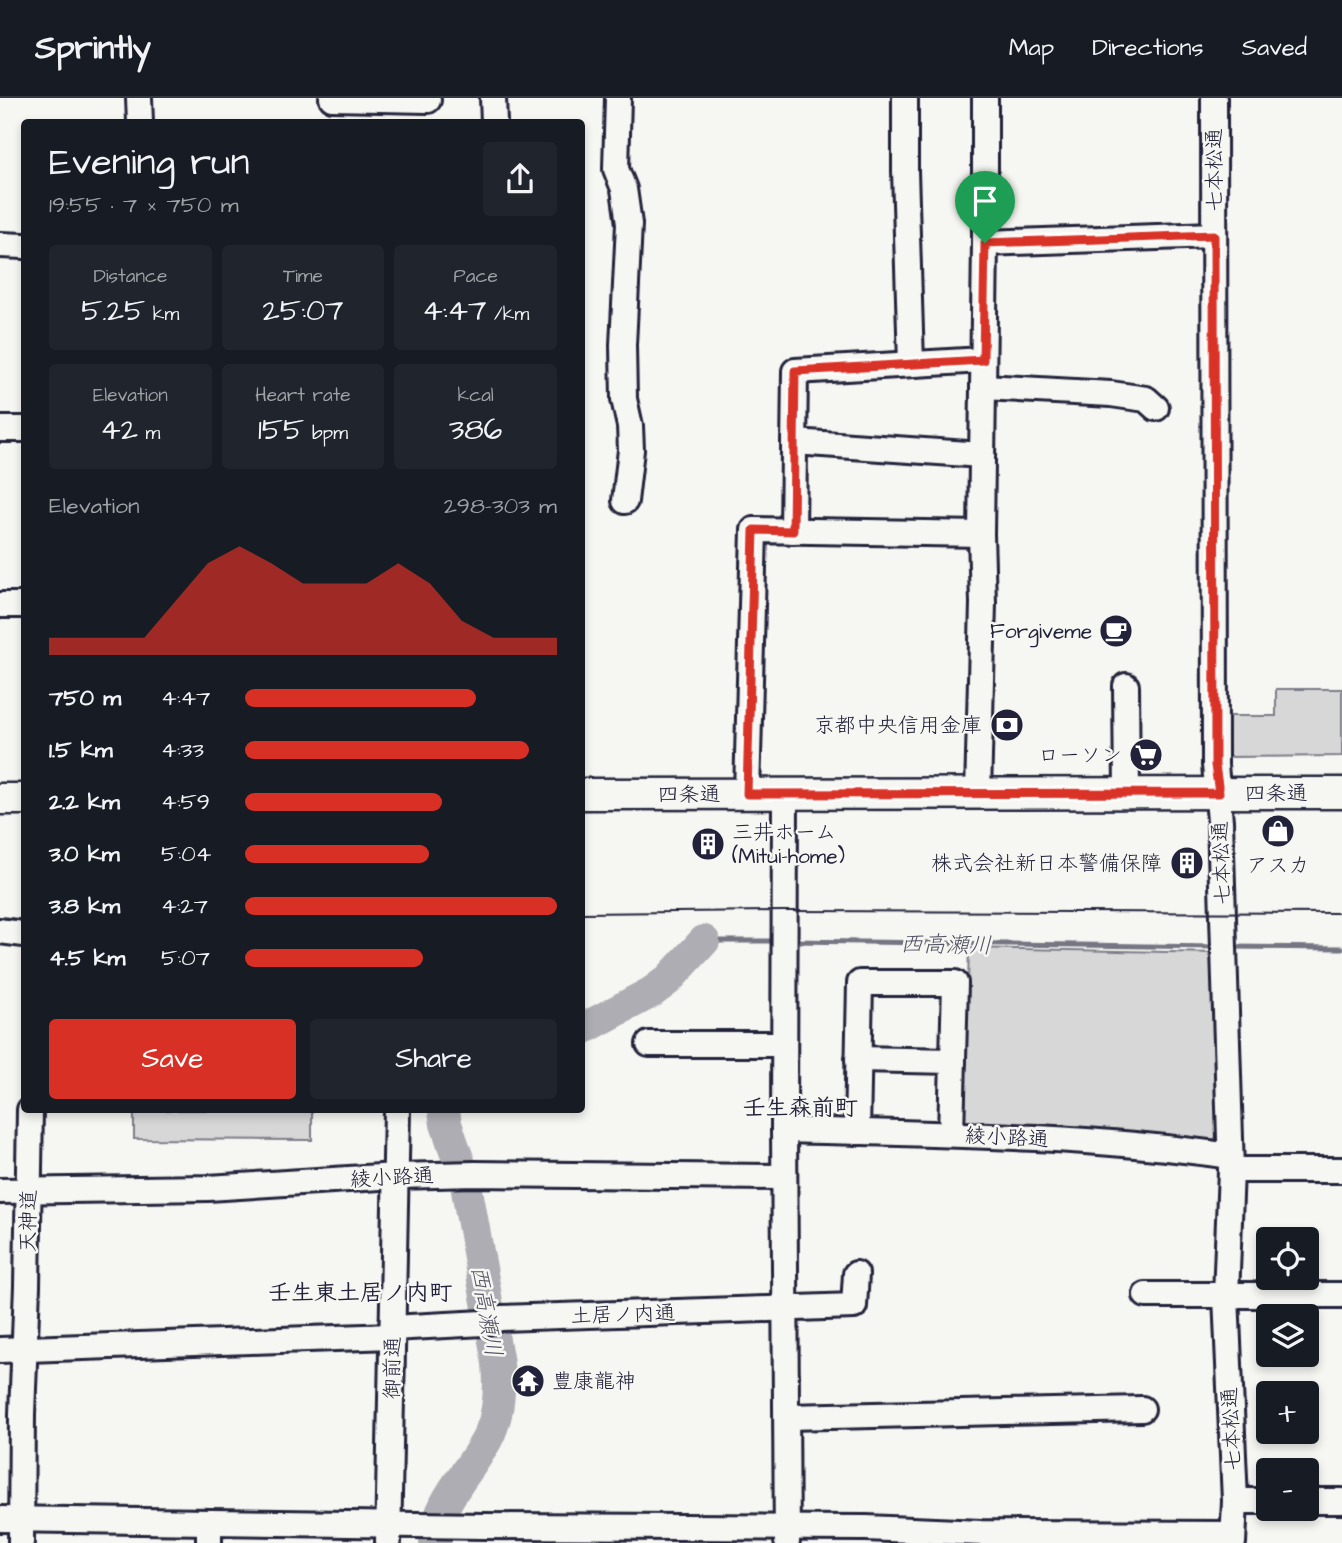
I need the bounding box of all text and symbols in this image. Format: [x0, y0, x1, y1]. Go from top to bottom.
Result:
text: Sprintly [35, 25, 151, 71]
text: Map [1009, 31, 1054, 65]
text: Directions [1092, 31, 1204, 65]
text: Saved [1242, 31, 1307, 65]
street label: 七本松通 [1200, 128, 1229, 212]
text: Evening run [49, 137, 250, 189]
button: share [483, 142, 557, 216]
pin [955, 171, 1015, 243]
icon: arrive [966, 182, 1004, 220]
text: 19:55 · 7 × 750 m [49, 189, 239, 221]
text: Distance [93, 263, 167, 290]
text: Time [283, 263, 323, 290]
text: Pace [454, 263, 498, 290]
text: 5.25 [81, 290, 145, 332]
text: 25:07 [263, 290, 343, 332]
text: 4:47 [422, 290, 486, 332]
text: km [145, 301, 179, 328]
text: /km [486, 301, 529, 328]
text: Elevation [93, 382, 168, 409]
text: Heart rate [255, 382, 351, 409]
text: kcal [457, 382, 494, 409]
text: 42 [100, 409, 138, 451]
text: 155 [258, 409, 304, 451]
text: 386 [449, 409, 502, 451]
text: m [138, 420, 160, 447]
text: bpm [304, 420, 348, 447]
text: Elevation [49, 490, 140, 522]
text: 298–303 m [444, 490, 557, 522]
cafe icon: Forgiveme [1097, 612, 1135, 650]
place label: Forgiveme [990, 617, 1092, 648]
text: 750 m [49, 682, 121, 714]
text: 4:47 [161, 682, 210, 714]
bank icon: 京都中央信用金庫 [988, 706, 1026, 744]
place label: 京都中央信用金庫 [814, 711, 982, 740]
text: 1.5 km [49, 734, 113, 766]
text: 4:33 [161, 734, 204, 766]
supermarket icon: ローソン [1127, 736, 1165, 774]
place label: ローソン [1038, 741, 1122, 770]
street label: 四条通 [1245, 779, 1308, 808]
street label: 四条通 [658, 780, 721, 809]
text: 2.2 km [49, 786, 120, 818]
text: 4:59 [161, 786, 210, 818]
shop icon: アスカ [1259, 812, 1297, 850]
place label: 三井ホーム (Mitui-home) [732, 818, 845, 871]
street label: 七本松通 [1206, 821, 1237, 905]
building icon: 三井ホーム (Mitui-home) [689, 825, 727, 863]
text: 3.0 km [49, 838, 120, 870]
text: 5:04 [161, 838, 211, 870]
building icon: 株式会社新日本警備保障 [1168, 844, 1206, 882]
place label: 株式会社新日本警備保障 [931, 849, 1162, 878]
place label: アスカ [1247, 851, 1310, 880]
text: 3.8 km [49, 890, 120, 922]
text: 4:27 [161, 890, 208, 922]
water label: 西高瀬川 [900, 928, 992, 962]
text: 4.5 km [49, 942, 125, 974]
text: 5:07 [161, 942, 210, 974]
button: Save [49, 1019, 296, 1099]
button: Share [310, 1019, 557, 1099]
district label: 壬生森前町 [743, 1092, 858, 1124]
street label: 綾小路通 [964, 1121, 1050, 1154]
street label: 綾小路通 [349, 1161, 435, 1194]
street label: 天神道 [13, 1189, 44, 1253]
map controls [1256, 1227, 1319, 1521]
button: locate [1256, 1227, 1319, 1290]
water label: 西高瀬川 [462, 1263, 510, 1359]
district label: 壬生東土居ノ内町 [268, 1277, 452, 1309]
street label: 土居ノ内通 [570, 1298, 676, 1331]
button: layers [1256, 1304, 1319, 1367]
street label: 御前通 [377, 1336, 408, 1400]
temple icon: 豊康龍神 [509, 1362, 547, 1400]
place label: 豊康龍神 [552, 1367, 636, 1396]
button: + [1256, 1381, 1319, 1444]
street label: 七本松通 [1215, 1386, 1248, 1472]
button: − [1256, 1458, 1319, 1521]

